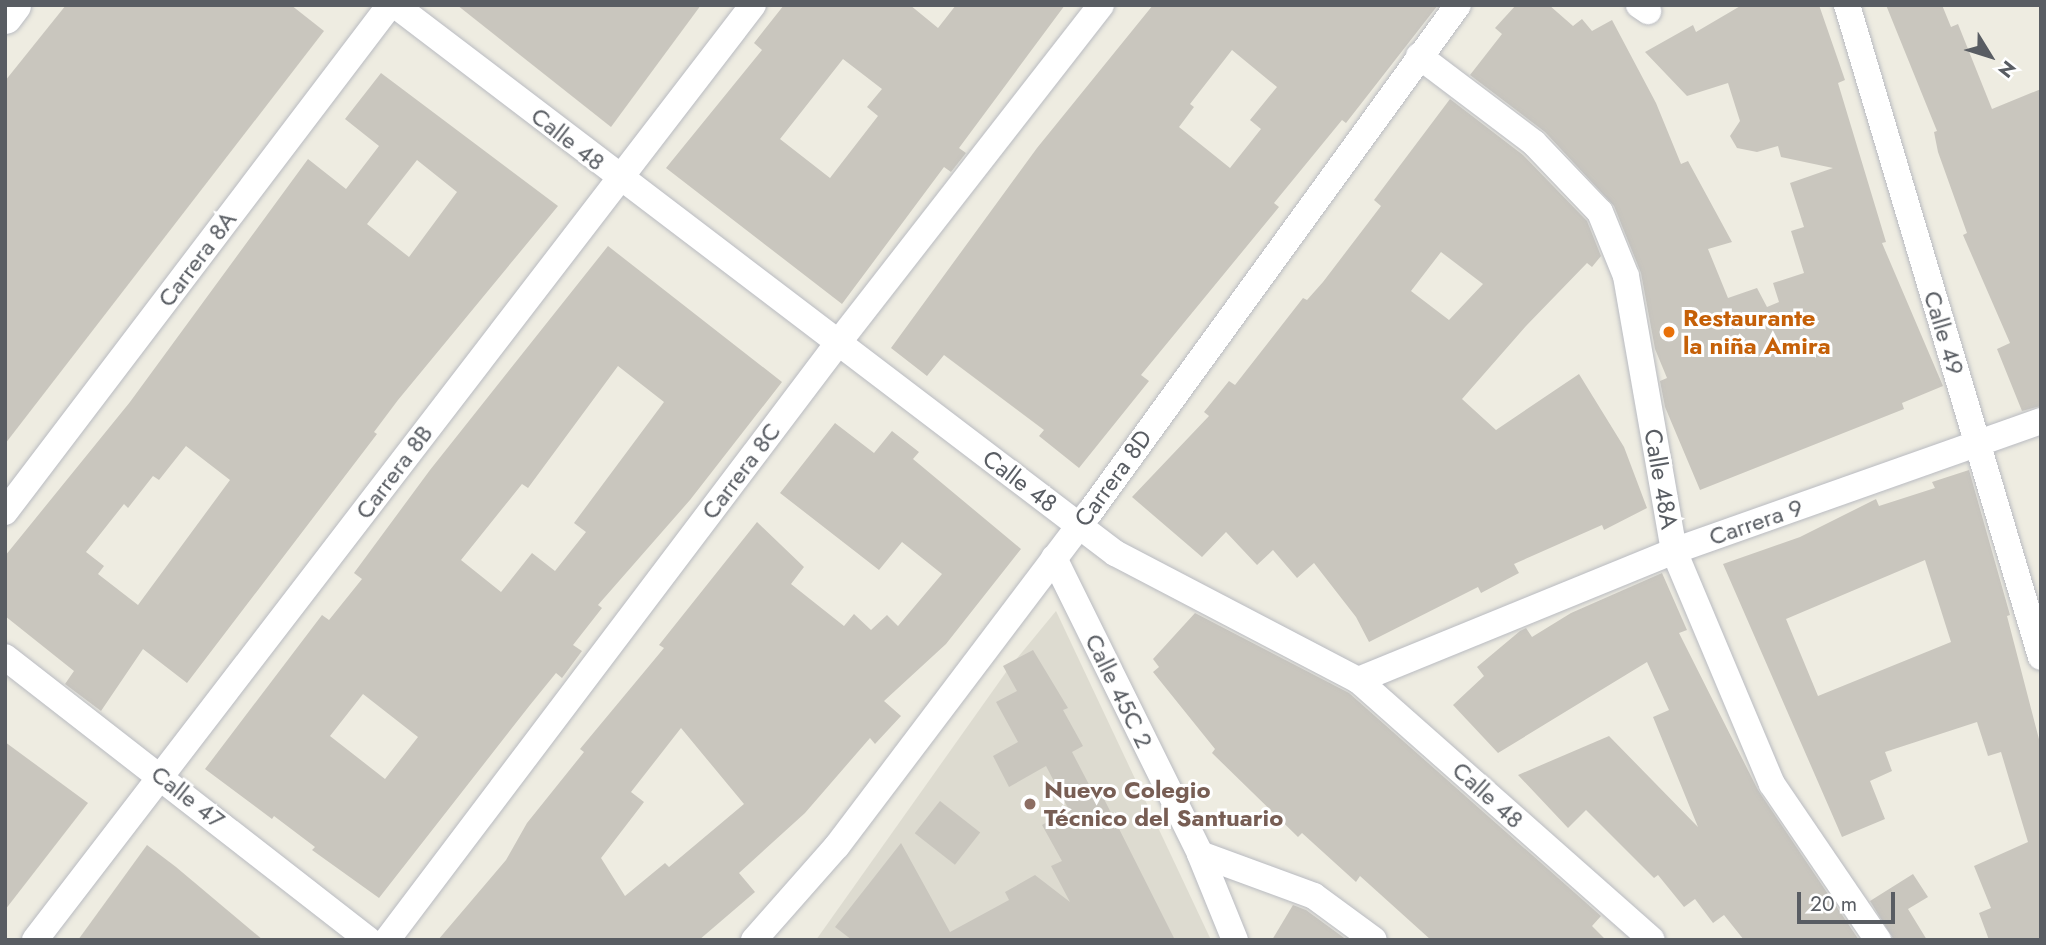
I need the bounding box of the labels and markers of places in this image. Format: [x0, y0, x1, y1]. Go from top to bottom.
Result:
place label: Restaurante la niña Amira [1683, 304, 1831, 360]
marker: Restaurante la niña Amira [1661, 324, 1677, 340]
place label: Nuevo Colegio Técnico del Santuario [1044, 776, 1283, 832]
marker: Nuevo Colegio Técnico del Santuario [1022, 796, 1038, 812]

